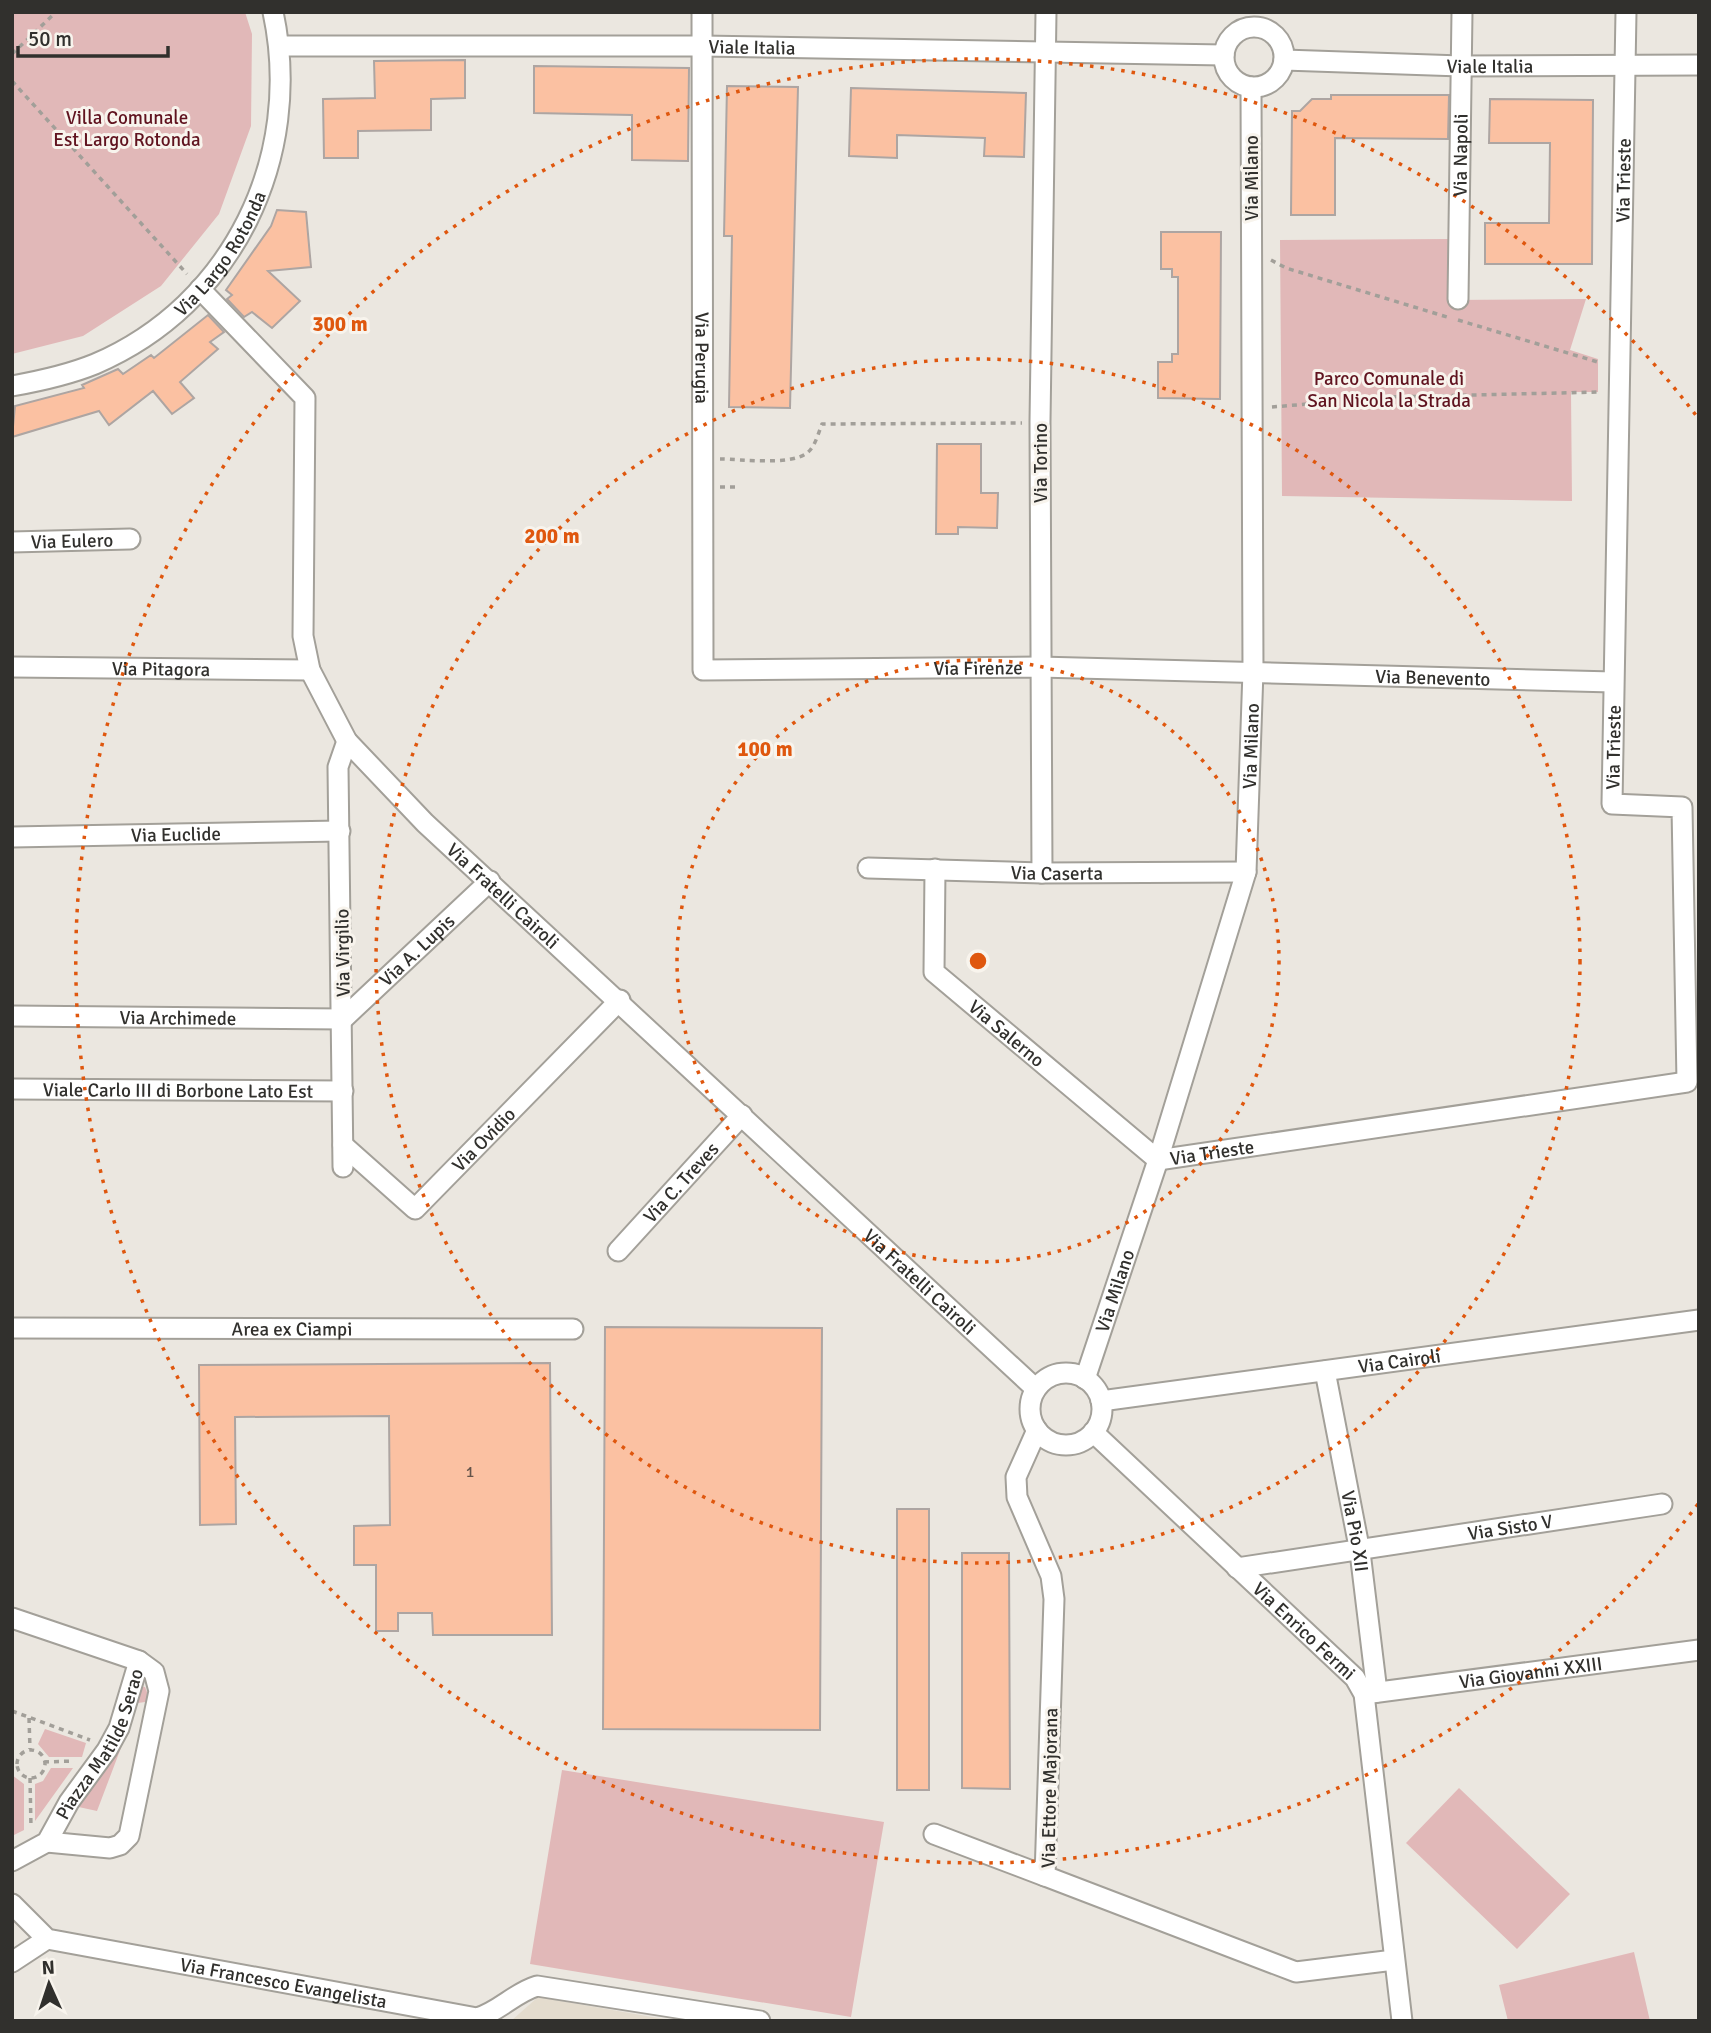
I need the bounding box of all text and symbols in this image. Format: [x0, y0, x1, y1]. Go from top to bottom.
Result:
scale bar [18, 14, 168, 58]
text: 50 m [28, 26, 72, 52]
street label: Viale Italia [708, 35, 796, 61]
street label: Viale Italia [1446, 55, 1533, 79]
park label: Villa Comunale Est Largo Rotonda [53, 106, 201, 152]
street label: Via Napoli [1448, 113, 1474, 197]
street label: Via Milano [1240, 135, 1264, 221]
street label: Via Trieste [1611, 138, 1637, 223]
street label: Via Largo Rotonda [169, 188, 272, 322]
text: 300 m [312, 311, 368, 337]
street label: Via Perugia [689, 312, 714, 404]
park label: Parco Comunale di San Nicola la Strada [1307, 367, 1471, 413]
street label: Via Torino [1029, 423, 1053, 503]
text: 200 m [524, 523, 580, 549]
street label: Via Eulero [31, 528, 114, 555]
street label: Via Firenze [933, 656, 1023, 681]
street label: Via Pitagora [112, 657, 210, 682]
street label: Via Benevento [1375, 665, 1491, 692]
street label: Via Milano [1238, 703, 1265, 789]
street label: Via Trieste [1601, 705, 1627, 790]
text: 100 m [737, 736, 793, 762]
street label: Via Euclide [131, 822, 221, 848]
street label: Via Fratelli Cairoli [441, 838, 564, 954]
street label: Via Caserta [1010, 861, 1103, 886]
street label: Via Virgilio [330, 908, 356, 997]
street label: Via A. Lupis [375, 909, 460, 992]
centre of rings [966, 949, 990, 973]
street label: Via Salerno [963, 995, 1049, 1073]
street label: Via Archimede [119, 1006, 237, 1031]
street label: Viale Carlo III di Borbone Lato Est [43, 1078, 314, 1104]
street label: Via Ovidio [447, 1103, 521, 1177]
street label: Via Trieste [1168, 1135, 1256, 1171]
street label: Via C. Treves [638, 1137, 724, 1228]
street label: Via Fratelli Cairoli [858, 1224, 981, 1340]
street label: Via Milano [1090, 1246, 1140, 1336]
street label: Area ex Ciampi [232, 1317, 352, 1342]
street label: Via Cairoli [1357, 1344, 1442, 1379]
house number: 1 [466, 1462, 474, 1482]
street label: Via Pio XII [1335, 1489, 1373, 1573]
street label: Via Sisto V [1466, 1510, 1554, 1546]
street label: Via Enrico Fermi [1247, 1577, 1360, 1685]
street label: Via Giovanni XXIII [1458, 1652, 1604, 1694]
street label: Piazza Matilde Serao [51, 1666, 149, 1824]
street label: Via Ettore Majorana [1037, 1708, 1063, 1868]
north arrow [14, 1949, 84, 2019]
street label: Via Francesco Evangelista [178, 1953, 389, 2014]
text: N [41, 1956, 55, 1980]

